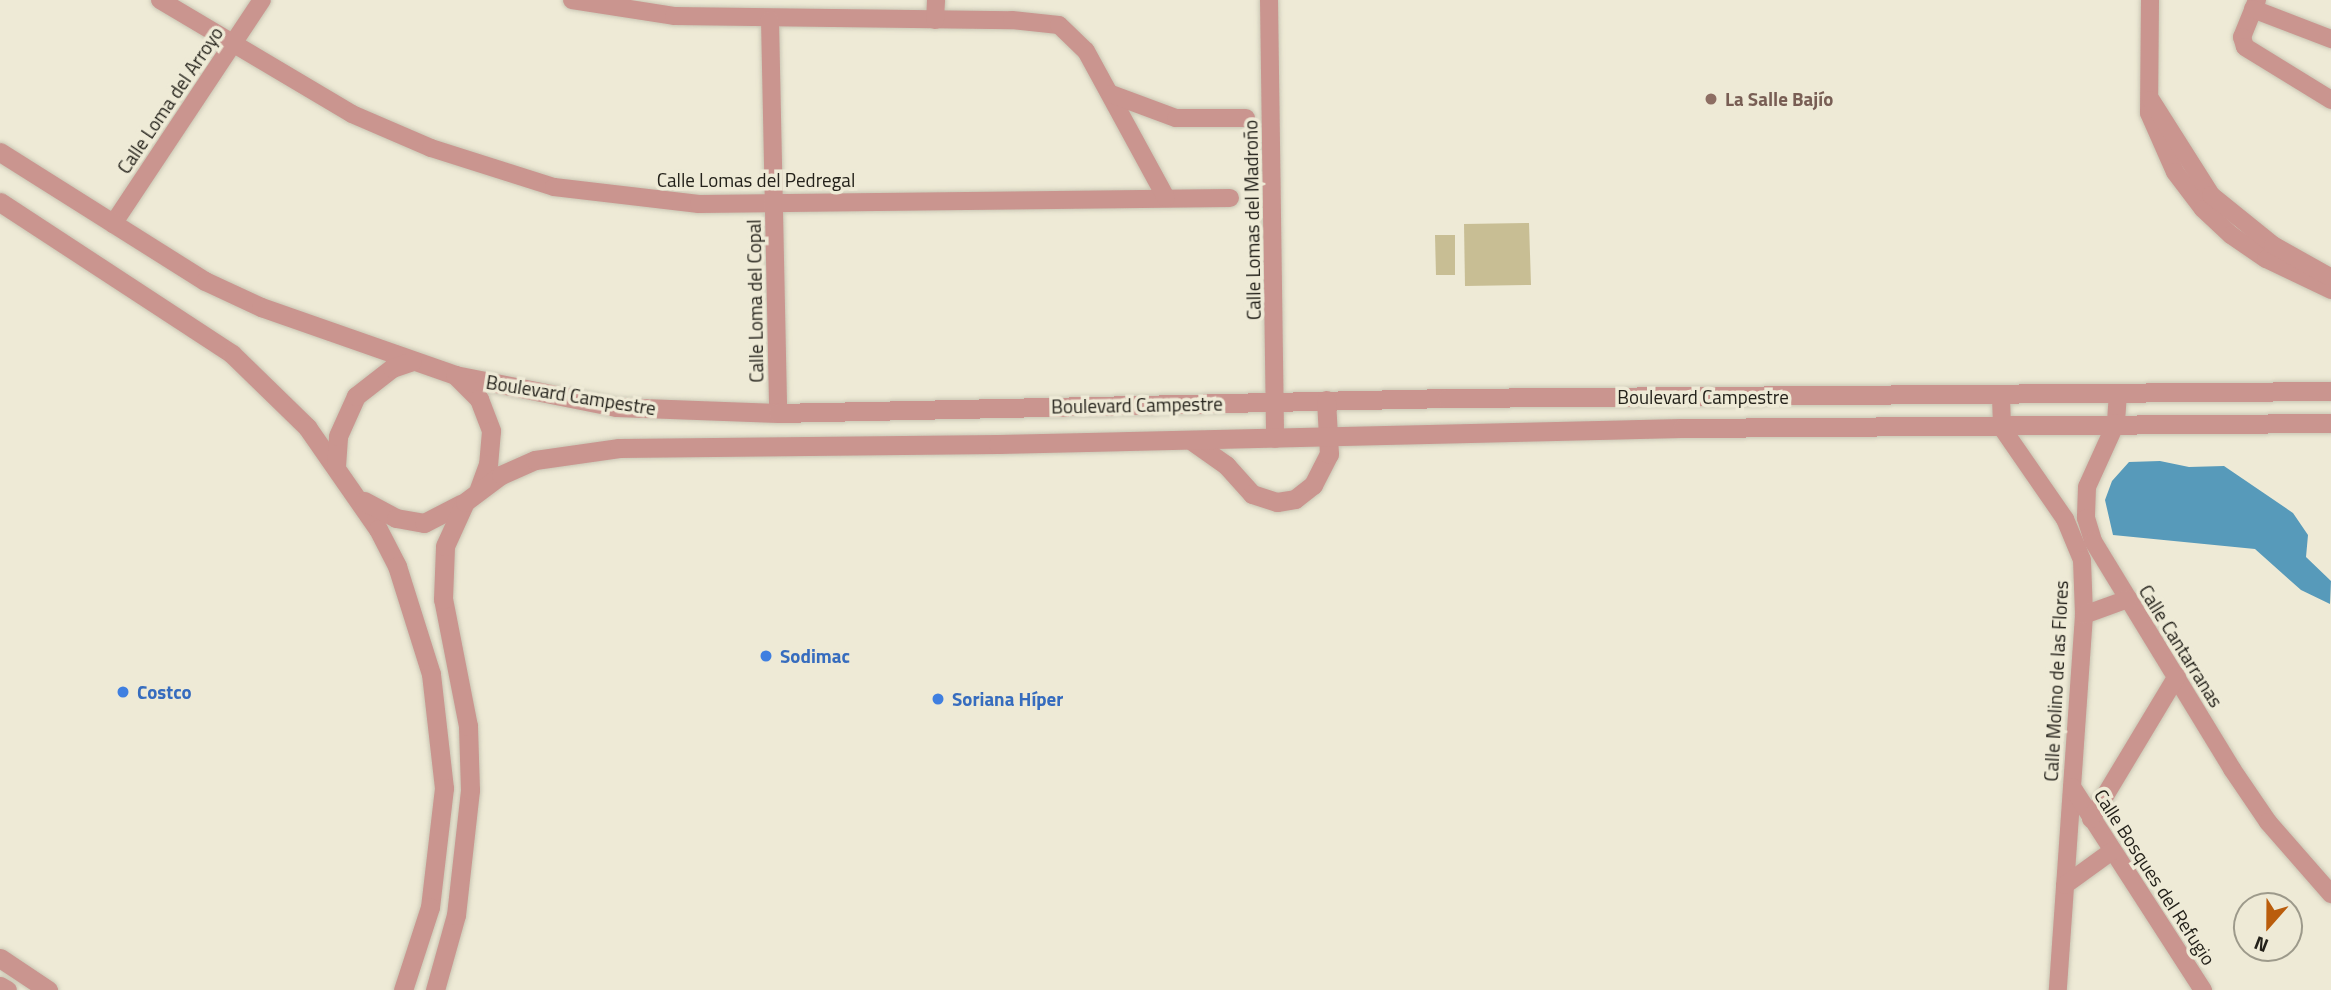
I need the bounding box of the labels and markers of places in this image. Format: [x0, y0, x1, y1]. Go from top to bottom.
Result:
place label: La Salle Bajío [1725, 88, 1833, 110]
marker: La Salle Bajío [1703, 91, 1719, 107]
place label: Sodimac [780, 645, 850, 667]
marker: Sodimac [758, 648, 774, 664]
place label: Costco [137, 681, 192, 703]
marker: Costco [115, 684, 131, 700]
place label: Soriana Híper [952, 688, 1063, 710]
marker: Soriana Híper [930, 691, 946, 707]

